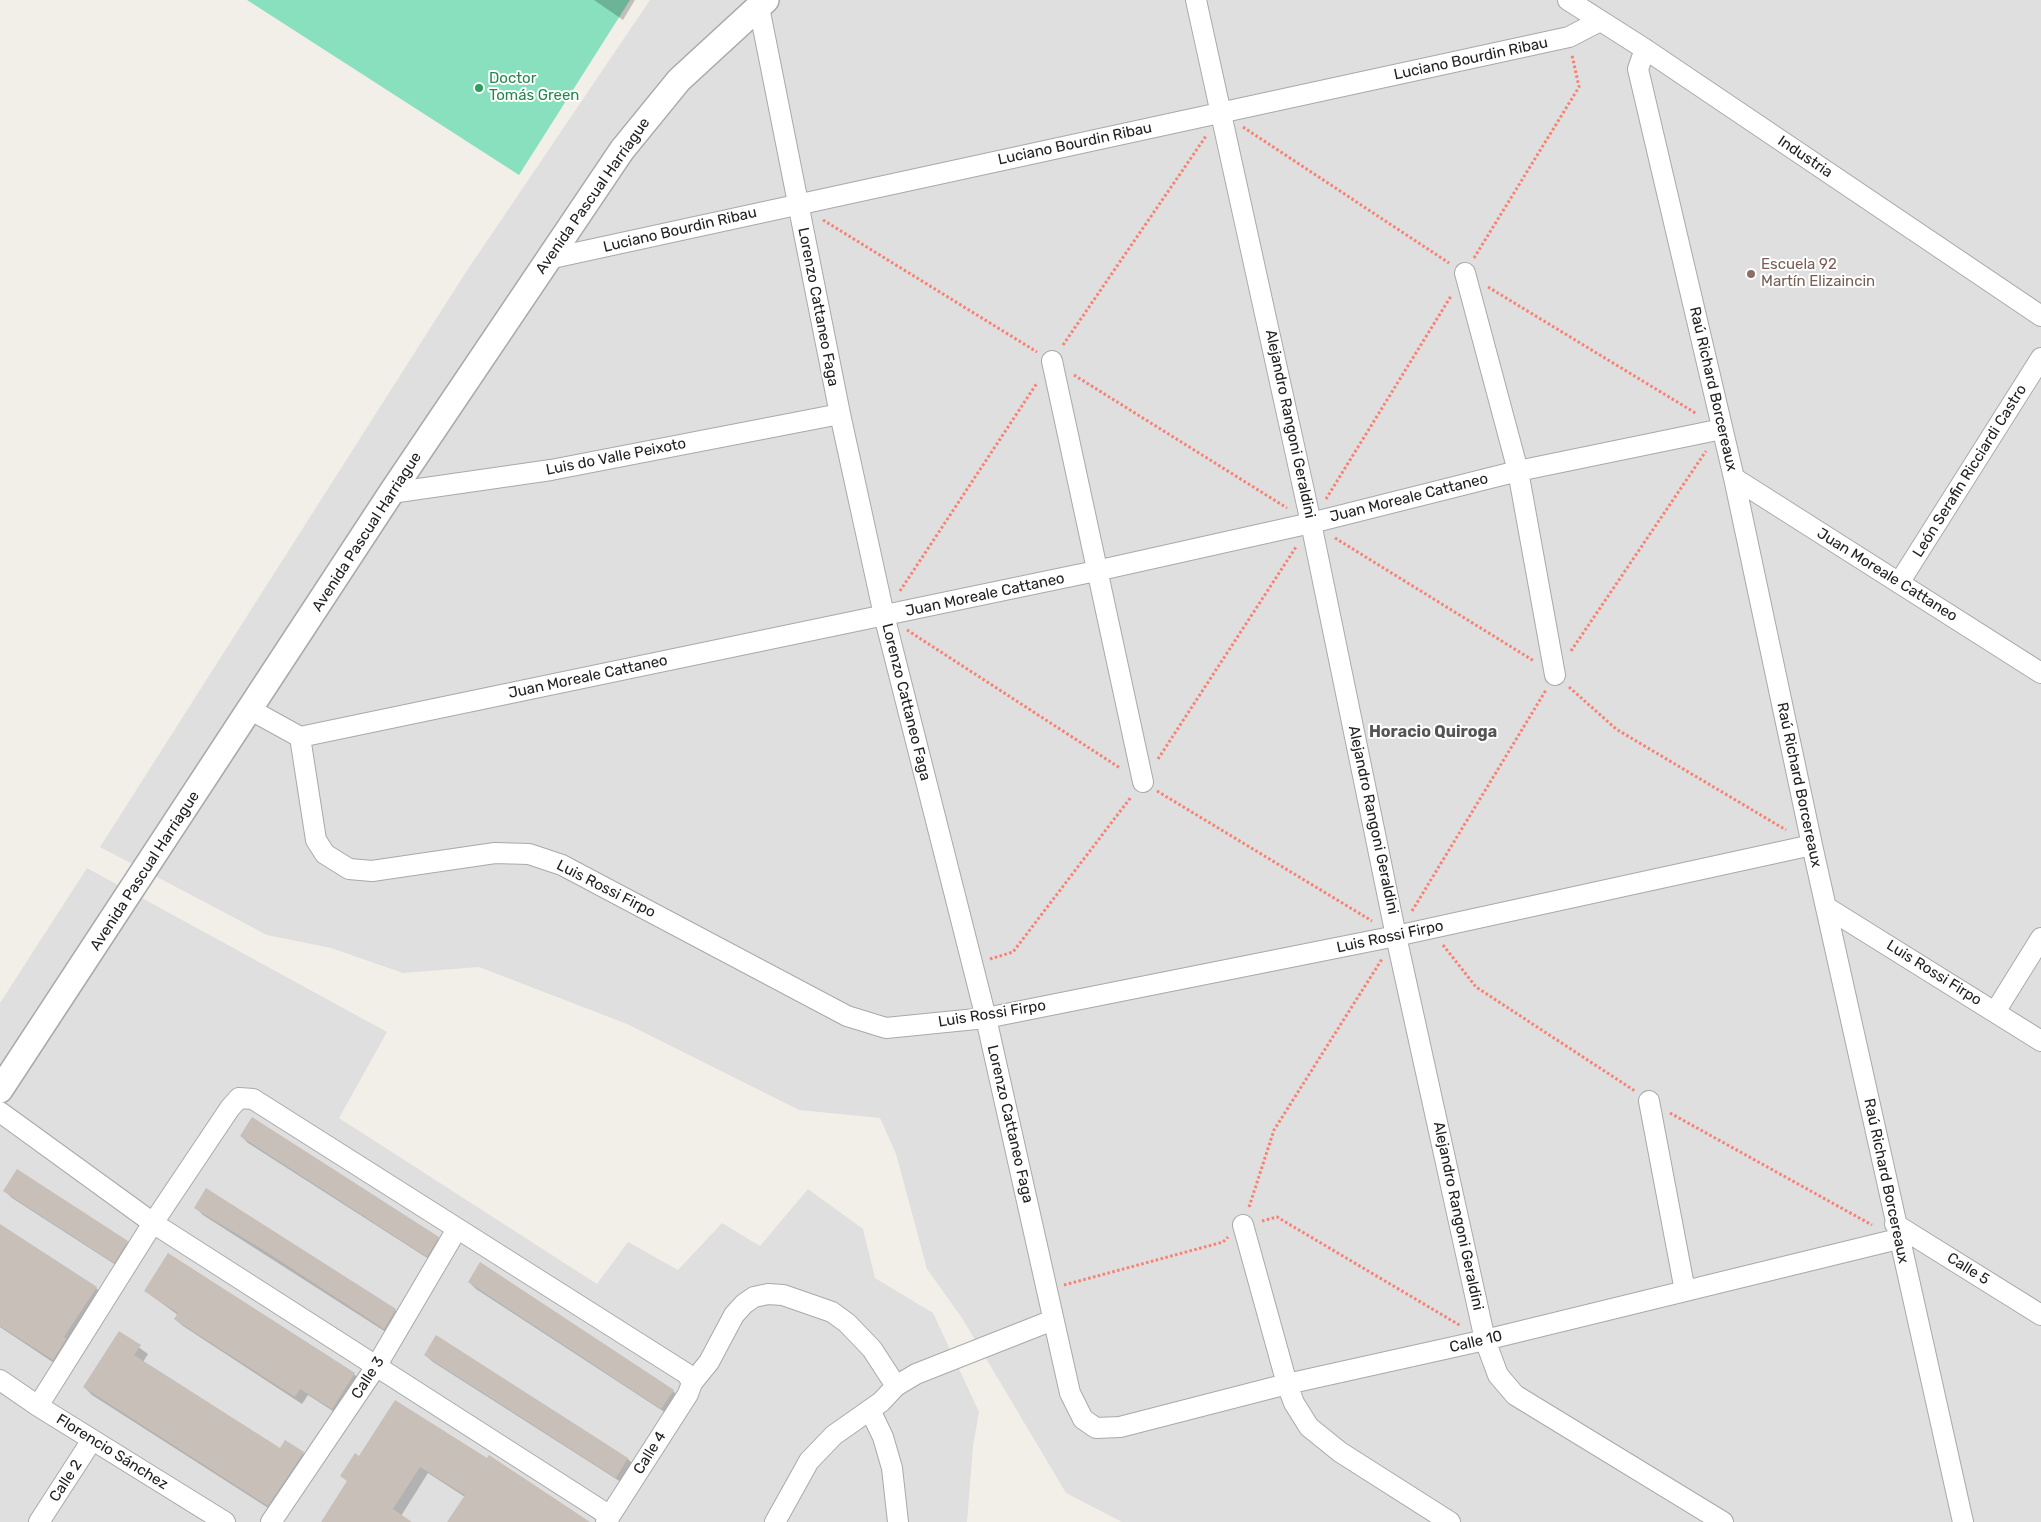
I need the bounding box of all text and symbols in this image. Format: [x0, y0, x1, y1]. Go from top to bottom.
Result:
street label: Luciano Bourdin Ribau [1392, 34, 1550, 84]
place label: Doctor Tomás Green [489, 70, 579, 105]
marker: Doctor Tomás Green [473, 82, 485, 94]
street label: Avenida Pascual Harriague [532, 114, 654, 278]
street label: Luciano Bourdin Ribau [996, 119, 1154, 169]
street label: Industria [1774, 132, 1836, 182]
street label: Luciano Bourdin Ribau [601, 204, 759, 256]
street label: Lorenzo Cattaneo Faga [794, 226, 842, 388]
place label: Escuela 92 Martín Elizaincin [1761, 256, 1875, 291]
marker: Escuela 92 Martín Elizaincin [1745, 268, 1757, 280]
street label: Raú Richard Borcereaux [1685, 305, 1741, 473]
street label: Alejandro Rangoni Geraldini [1261, 328, 1319, 520]
street label: León Serafin Ricciardi Castro [1909, 381, 2031, 561]
street label: Luis do Valle Peixoto [544, 435, 688, 479]
street label: Avenida Pascual Harriague [309, 449, 425, 615]
street label: Juan Moreale Cattaneo [1328, 470, 1490, 526]
street label: Juan Moreale Cattaneo [1813, 524, 1961, 626]
street label: Juan Moreale Cattaneo [904, 569, 1066, 621]
street label: Lorenzo Cattaneo Faga [878, 621, 934, 783]
street label: Juan Moreale Cattaneo [507, 651, 669, 703]
street label: Raú Richard Borcereaux [1773, 701, 1825, 869]
district label: Horacio Quiroga [1369, 722, 1497, 742]
street label: Alejandro Rangoni Geraldini [1344, 724, 1402, 916]
street label: Avenida Pascual Harriague [87, 788, 203, 954]
street label: Luis Rossi Firpo [553, 856, 659, 922]
street label: Luis Rossi Firpo [1335, 917, 1445, 957]
street label: Luis Rossi Firpo [1883, 937, 1985, 1009]
street label: Luis Rossi Firpo [937, 997, 1047, 1031]
street label: Lorenzo Cattaneo Faga [983, 1043, 1037, 1205]
street label: Raú Richard Borcereaux [1860, 1097, 1912, 1265]
street label: Alejandro Rangoni Geraldini [1429, 1120, 1487, 1312]
street label: Calle 5 [1943, 1249, 1993, 1289]
street label: Calle 10 [1448, 1327, 1504, 1357]
street label: Calle 3 [348, 1354, 388, 1402]
street label: Florencio Sánchez [53, 1410, 171, 1494]
street label: Calle 4 [630, 1428, 670, 1478]
street label: Calle 2 [46, 1457, 86, 1505]

